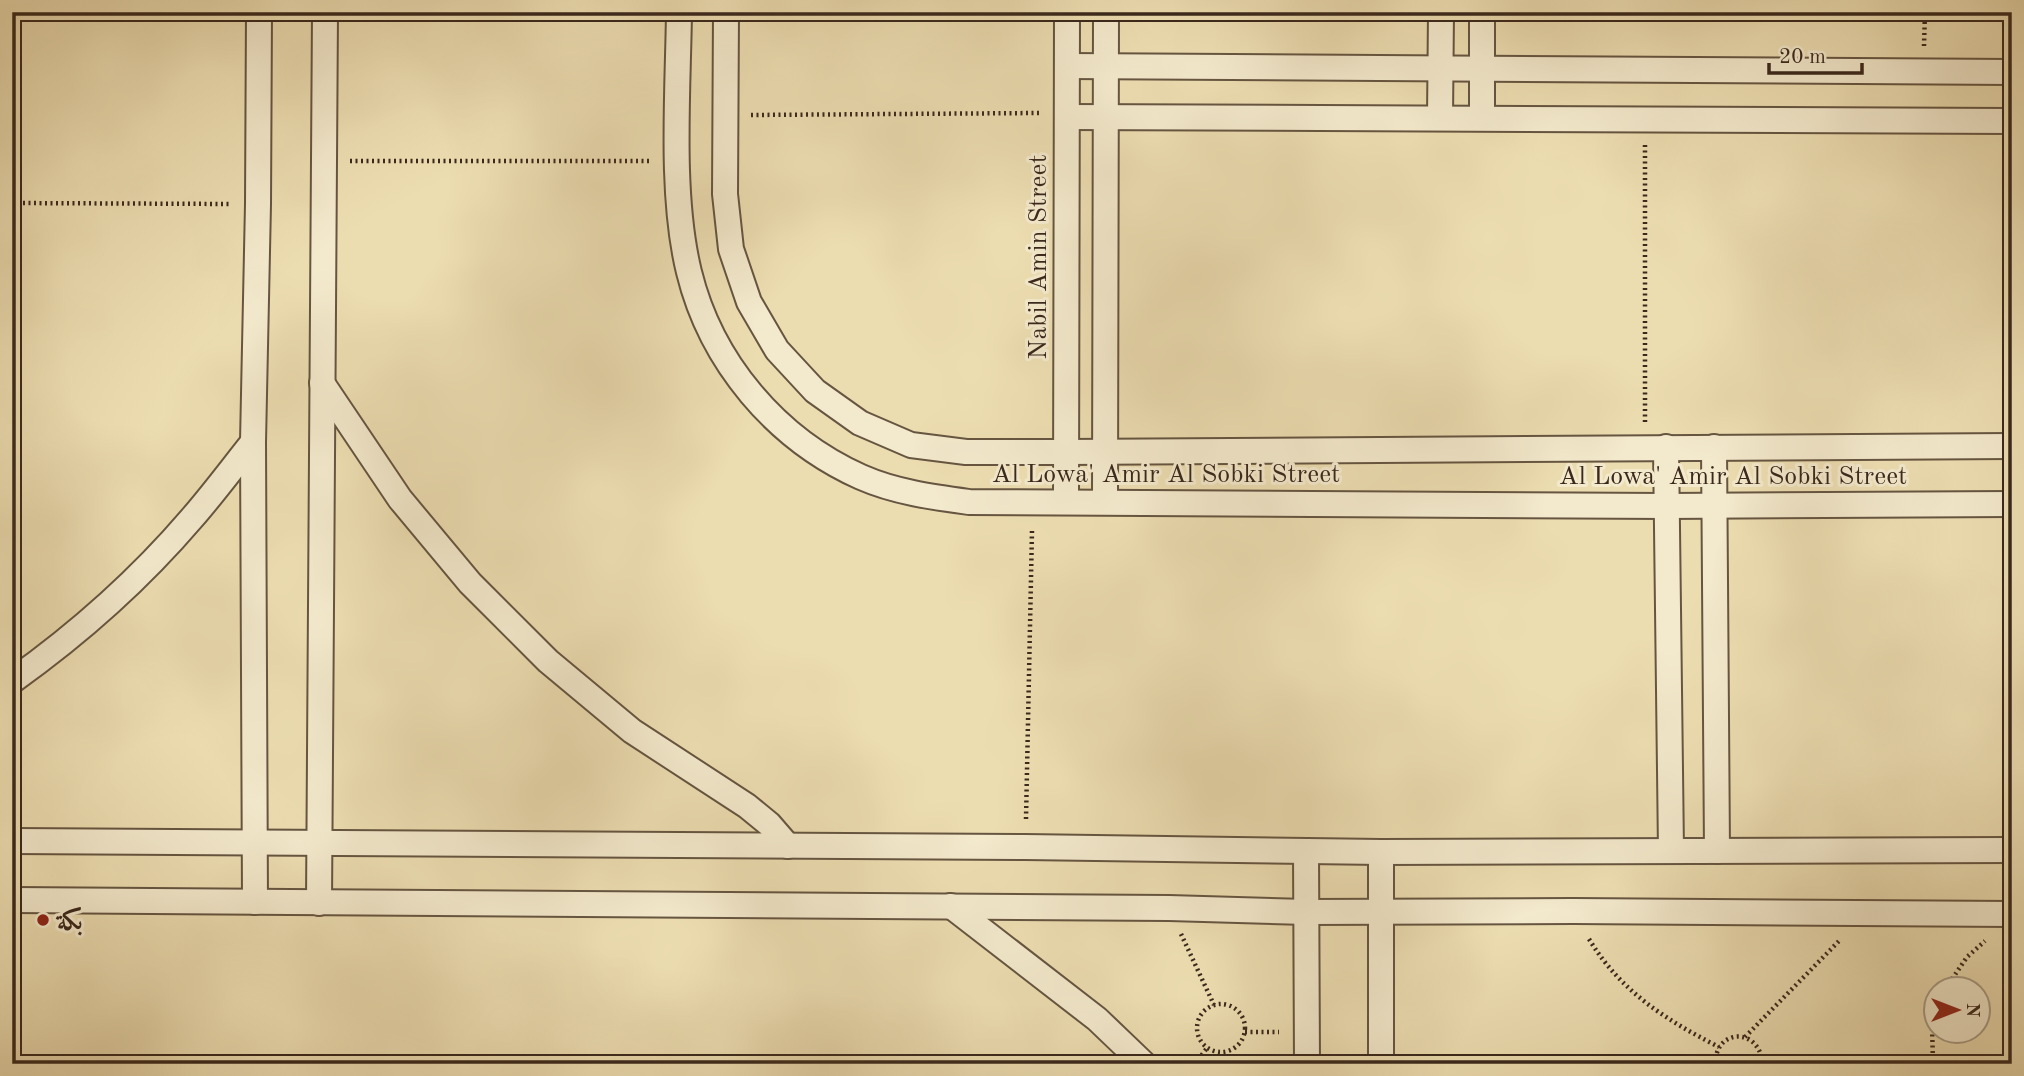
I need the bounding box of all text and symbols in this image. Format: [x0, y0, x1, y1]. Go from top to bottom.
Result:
scale bar [1769, 32, 1861, 76]
text: 20 m [1779, 47, 1826, 68]
street label: Nabil Amin Street [1026, 154, 1052, 360]
street label: Al Lowa' Amir Al Sobki Street [992, 462, 1340, 488]
street label: Al Lowa' Amir Al Sobki Street [1559, 464, 1907, 490]
place label: بكة [55, 907, 83, 936]
marker: بكة [35, 912, 51, 928]
north arrow [1923, 974, 1993, 1044]
text: N [1962, 1003, 1981, 1018]

